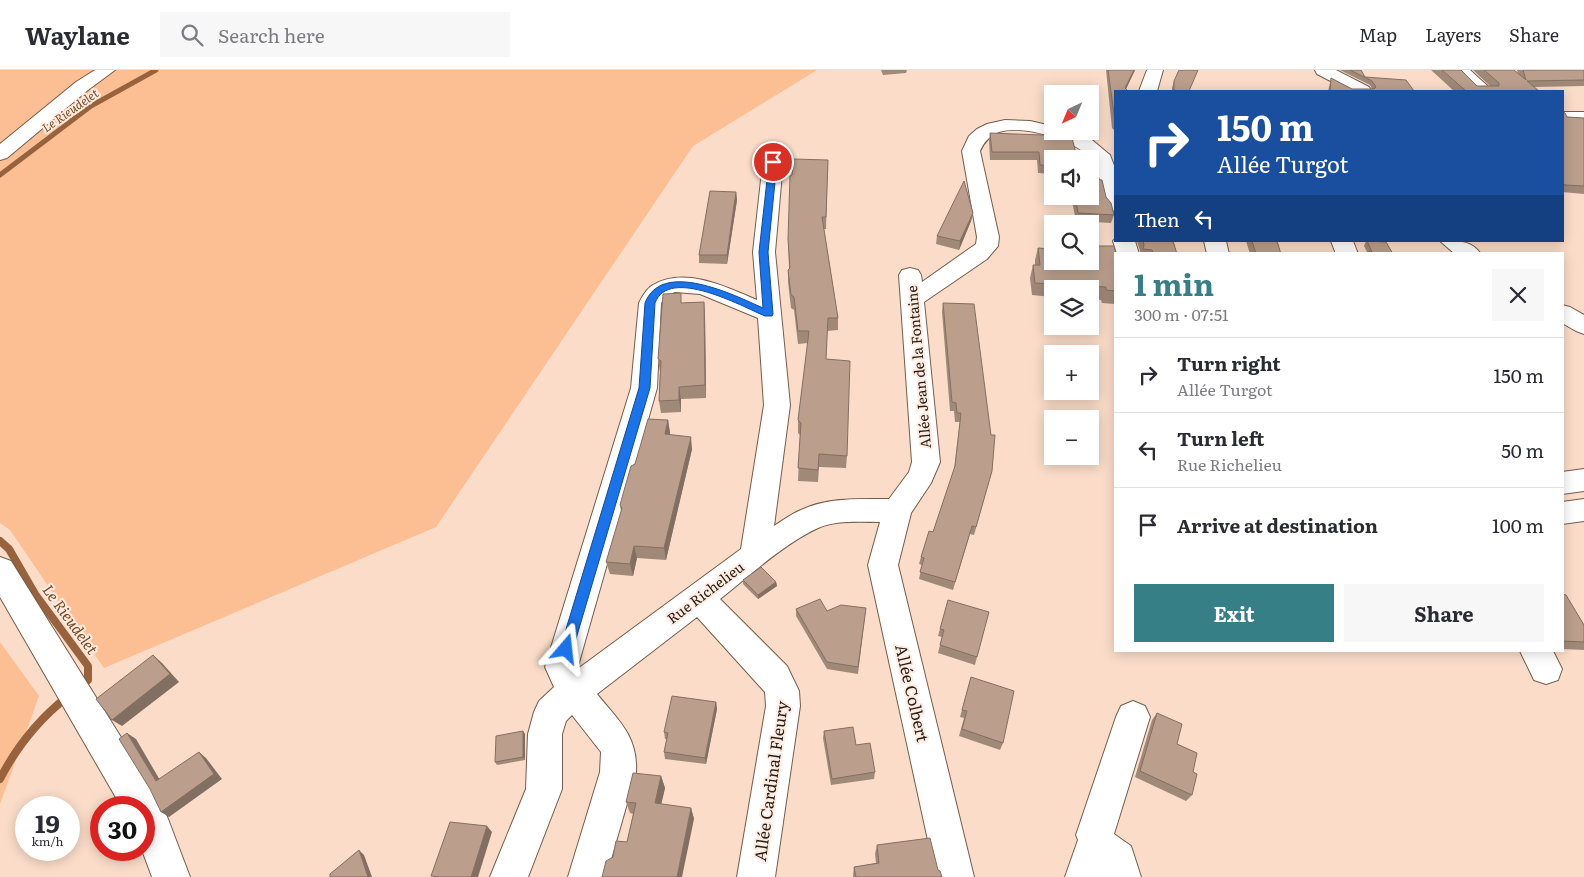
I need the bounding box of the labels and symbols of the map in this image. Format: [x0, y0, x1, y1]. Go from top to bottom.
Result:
water label: Le Rieudelet [38, 84, 102, 136]
north arrow [1044, 85, 1099, 140]
pin [752, 141, 794, 183]
street label: Allée Jean de la Fontaine [901, 285, 935, 449]
street label: Rue Richelieu [662, 556, 748, 628]
water label: Le Rieudelet [38, 579, 104, 659]
position arrow [539, 622, 591, 674]
street label: Allée Colbert [890, 642, 936, 745]
street label: Allée Cardinal Fleury [747, 698, 793, 863]
speed limit sign: 30 [90, 796, 155, 861]

